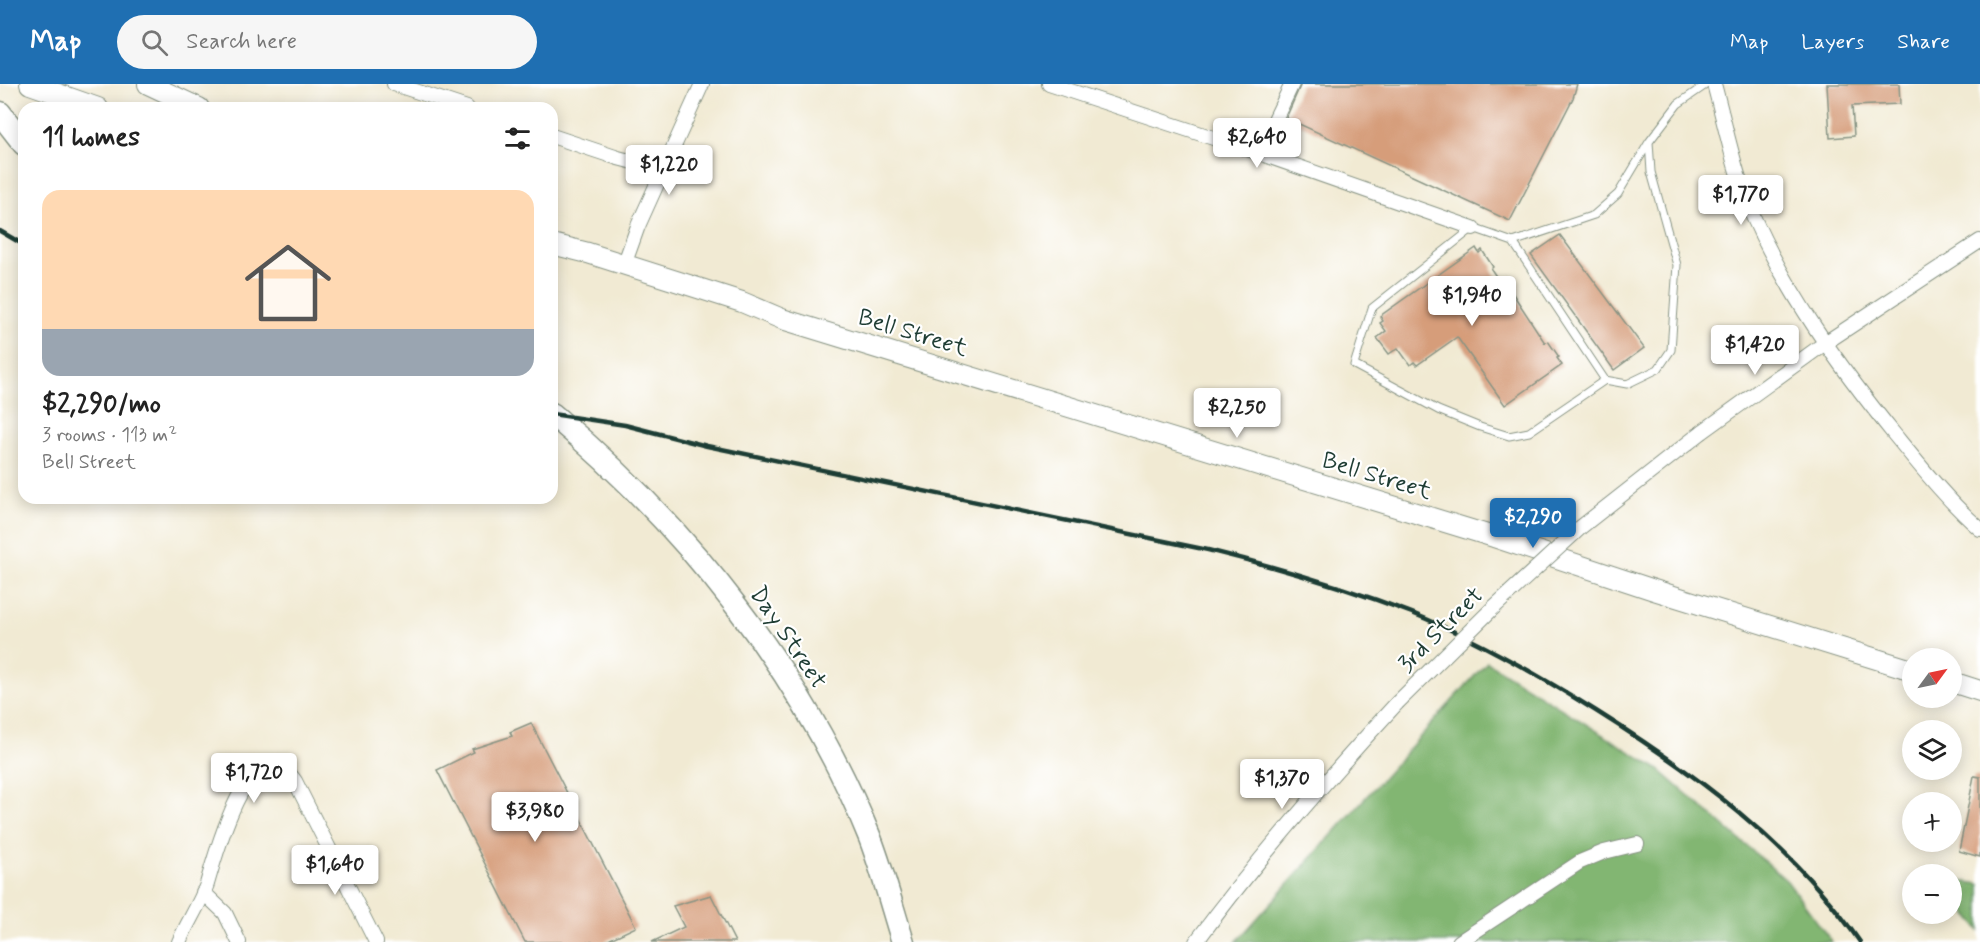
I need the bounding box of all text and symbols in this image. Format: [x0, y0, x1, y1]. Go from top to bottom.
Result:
search box [117, 15, 537, 69]
text: Map [30, 24, 81, 61]
icon: search [138, 26, 171, 59]
text: Search here [186, 28, 297, 56]
text: Map [1730, 28, 1768, 56]
text: Layers [1801, 28, 1864, 56]
text: Share [1897, 28, 1950, 56]
pin: $2,640 [1208, 118, 1306, 169]
text: 11 homes [42, 121, 140, 155]
icon: filters [501, 122, 534, 155]
text: $2,640 [1227, 124, 1287, 151]
pin: $1,220 [620, 145, 718, 196]
text: $1,220 [640, 151, 698, 178]
pin: $1,770 [1692, 175, 1790, 226]
text: $1,770 [1712, 181, 1770, 208]
icon: home [234, 229, 342, 337]
pin: $1,940 [1423, 276, 1521, 327]
text: $1,940 [1442, 282, 1502, 309]
street label: Bell Street [854, 302, 971, 365]
pin: $1,420 [1706, 325, 1804, 376]
text: $1,420 [1725, 331, 1785, 358]
text: $2,290/mo [42, 388, 161, 422]
pin: $2,250 [1188, 388, 1286, 439]
text: $2,250 [1208, 394, 1266, 421]
text: 3 rooms · 113 m² [42, 422, 177, 449]
street label: Bell Street [1318, 445, 1435, 508]
text: Bell Street [42, 449, 136, 476]
pin: $2,290 [1484, 498, 1582, 549]
text: $2,290 [1504, 504, 1562, 531]
street label: Day Street [742, 580, 833, 695]
street label: 3rd Street [1392, 581, 1491, 680]
north arrow [1902, 648, 1962, 708]
map controls [1902, 648, 1962, 924]
button: layers [1902, 720, 1962, 780]
pin: $1,720 [205, 753, 303, 804]
text: $1,720 [225, 759, 283, 786]
pin: $1,370 [1233, 759, 1331, 810]
text: $1,370 [1254, 765, 1310, 792]
pin: $3,980 [486, 792, 584, 843]
button: + [1902, 792, 1962, 852]
text: $3,980 [505, 798, 565, 825]
pin: $1,640 [286, 845, 384, 896]
text: $1,640 [305, 851, 365, 878]
button: − [1902, 864, 1962, 924]

